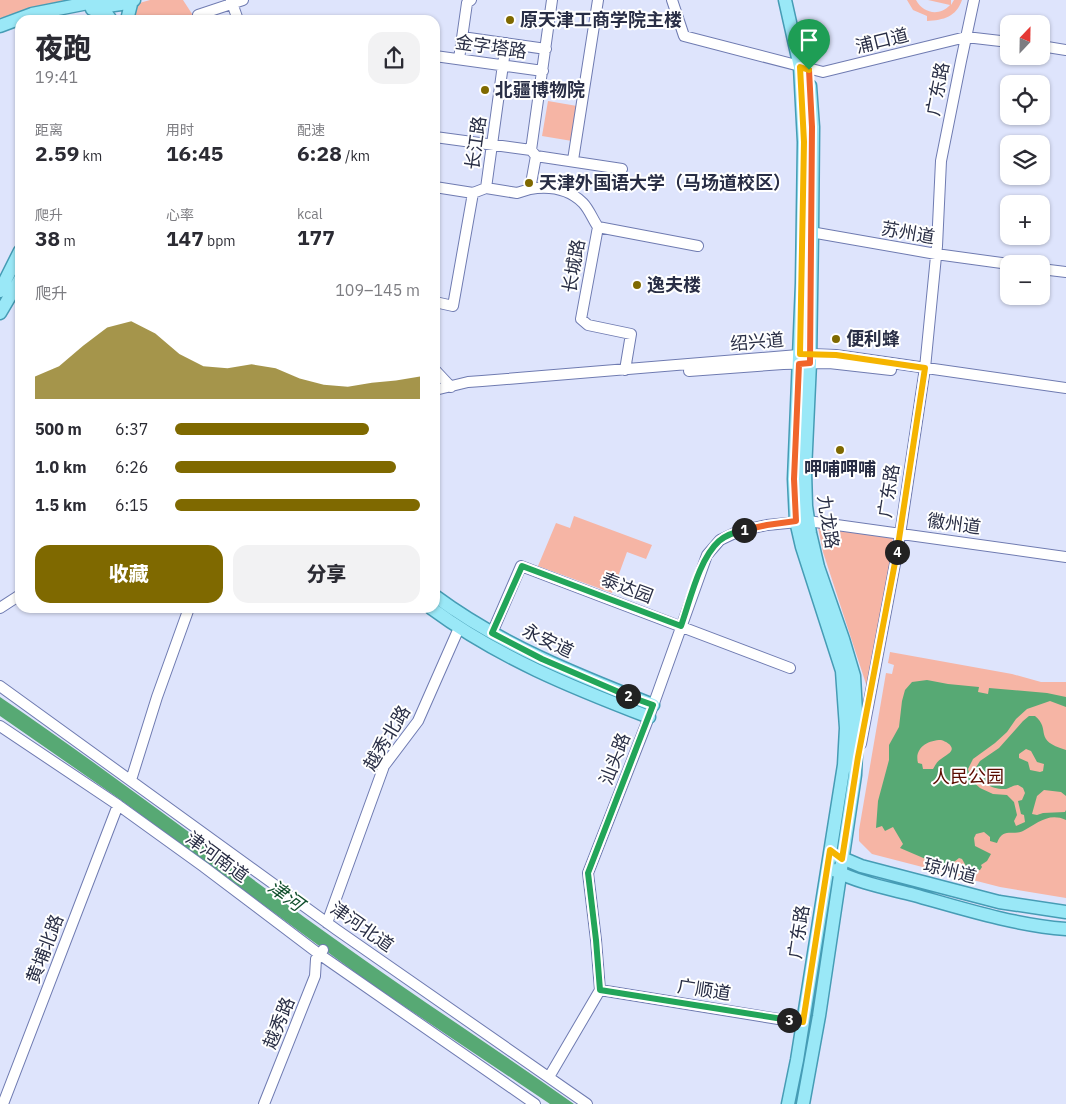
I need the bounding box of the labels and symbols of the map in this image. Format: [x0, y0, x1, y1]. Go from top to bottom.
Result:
place label: 原天津工商学院主楼 [520, 8, 682, 31]
marker: 原天津工商学院主楼 [504, 14, 516, 26]
north arrow [1000, 15, 1050, 65]
pin [788, 19, 830, 70]
street label: 浦口道 [853, 23, 911, 58]
street label: 金字塔路 [454, 30, 528, 63]
street label: 广东路 [921, 60, 954, 118]
place label: 北疆博物院 [495, 78, 585, 101]
marker: 北疆博物院 [479, 84, 491, 96]
street label: 长江路 [460, 115, 491, 171]
place label: 天津外国语大学（马场道校区） [539, 171, 791, 194]
marker: 天津外国语大学（马场道校区） [523, 177, 535, 189]
street label: 苏州道 [880, 216, 937, 249]
street label: 长城路 [557, 237, 590, 294]
place label: 逸夫楼 [647, 273, 701, 296]
marker: 逸夫楼 [631, 279, 643, 291]
place label: 便利蜂 [846, 327, 900, 350]
street label: 绍兴道 [729, 328, 785, 355]
marker: 便利蜂 [830, 333, 842, 345]
marker: 呷哺呷哺 [834, 444, 846, 456]
place label: 呷哺呷哺 [804, 457, 876, 480]
street label: 广东路 [873, 462, 904, 519]
street label: 九龙路 [813, 493, 844, 550]
street label: 徽州道 [926, 508, 982, 539]
pin: 1 [732, 518, 756, 542]
pin: 4 [884, 540, 910, 564]
street label: 泰达园 [598, 567, 657, 608]
street label: 永安道 [519, 618, 578, 663]
pin: 2 [616, 684, 640, 708]
street label: 越秀北路 [358, 701, 415, 775]
street label: 汕头路 [594, 729, 635, 788]
park label: 人民公园 [932, 765, 1004, 788]
street label: 津河南道 [181, 826, 253, 887]
street label: 琼州道 [921, 853, 979, 888]
water label: 津河 [264, 874, 312, 918]
street label: 津河北道 [326, 897, 398, 957]
street label: 广东路 [783, 903, 814, 960]
street label: 黄埔北路 [21, 911, 68, 987]
street label: 广顺道 [676, 974, 733, 1005]
street label: 越秀路 [258, 993, 299, 1052]
pin: 3 [776, 1008, 802, 1032]

